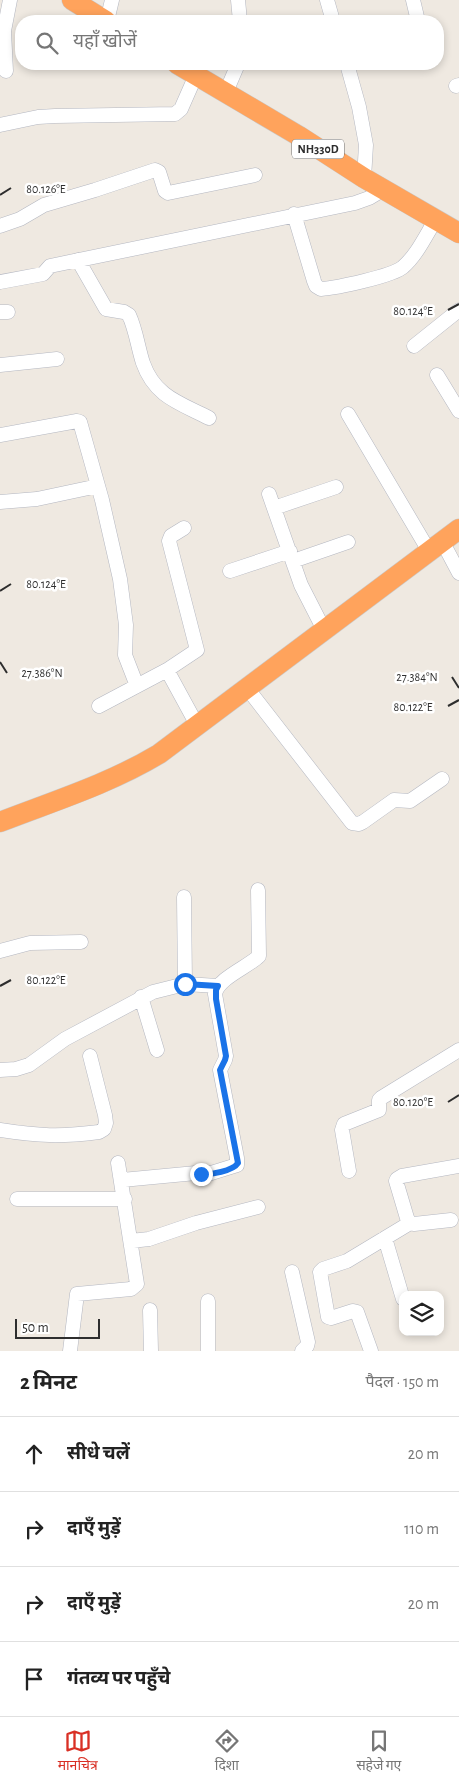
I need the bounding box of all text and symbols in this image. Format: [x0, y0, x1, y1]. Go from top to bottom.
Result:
search box [15, 15, 444, 70]
icon: search [33, 29, 61, 57]
text: यहाँ खोजें [73, 32, 137, 51]
road number: NH330D [292, 140, 344, 158]
text: 80.126°E [26, 183, 66, 195]
text: 80.124°E [393, 305, 433, 317]
text: 80.124°E [26, 578, 66, 590]
text: 27.386°N [21, 667, 63, 679]
text: 27.384°N [396, 671, 438, 683]
text: 80.122°E [393, 701, 433, 713]
route start [174, 973, 197, 996]
text: 80.122°E [26, 974, 66, 986]
text: 80.120°E [393, 1096, 433, 1108]
route end [190, 1163, 213, 1186]
map controls [399, 1291, 444, 1336]
button: layers [399, 1291, 444, 1336]
scale bar [15, 1316, 100, 1339]
text: 50 m [22, 1321, 49, 1335]
text: 2 मिनट [20, 1372, 77, 1393]
text: पैदल · 150 m [366, 1374, 439, 1390]
icon: ahead [20, 1440, 48, 1468]
text: सीधे चलें [67, 1444, 130, 1463]
text: 20 m [408, 1446, 439, 1462]
icon: right [20, 1515, 48, 1543]
text: दाएँ मुड़ें [67, 1519, 121, 1538]
text: 110 m [404, 1521, 439, 1537]
icon: right [20, 1590, 48, 1618]
text: दाएँ मुड़ें [67, 1594, 121, 1613]
text: 20 m [408, 1596, 439, 1612]
icon: arrive [20, 1665, 48, 1693]
text: गंतव्य पर पहुँचे [67, 1669, 170, 1688]
tab: मानचित्र [58, 1727, 98, 1776]
tab: दिशा [213, 1727, 241, 1776]
tab: सहेजे गए [356, 1727, 401, 1776]

